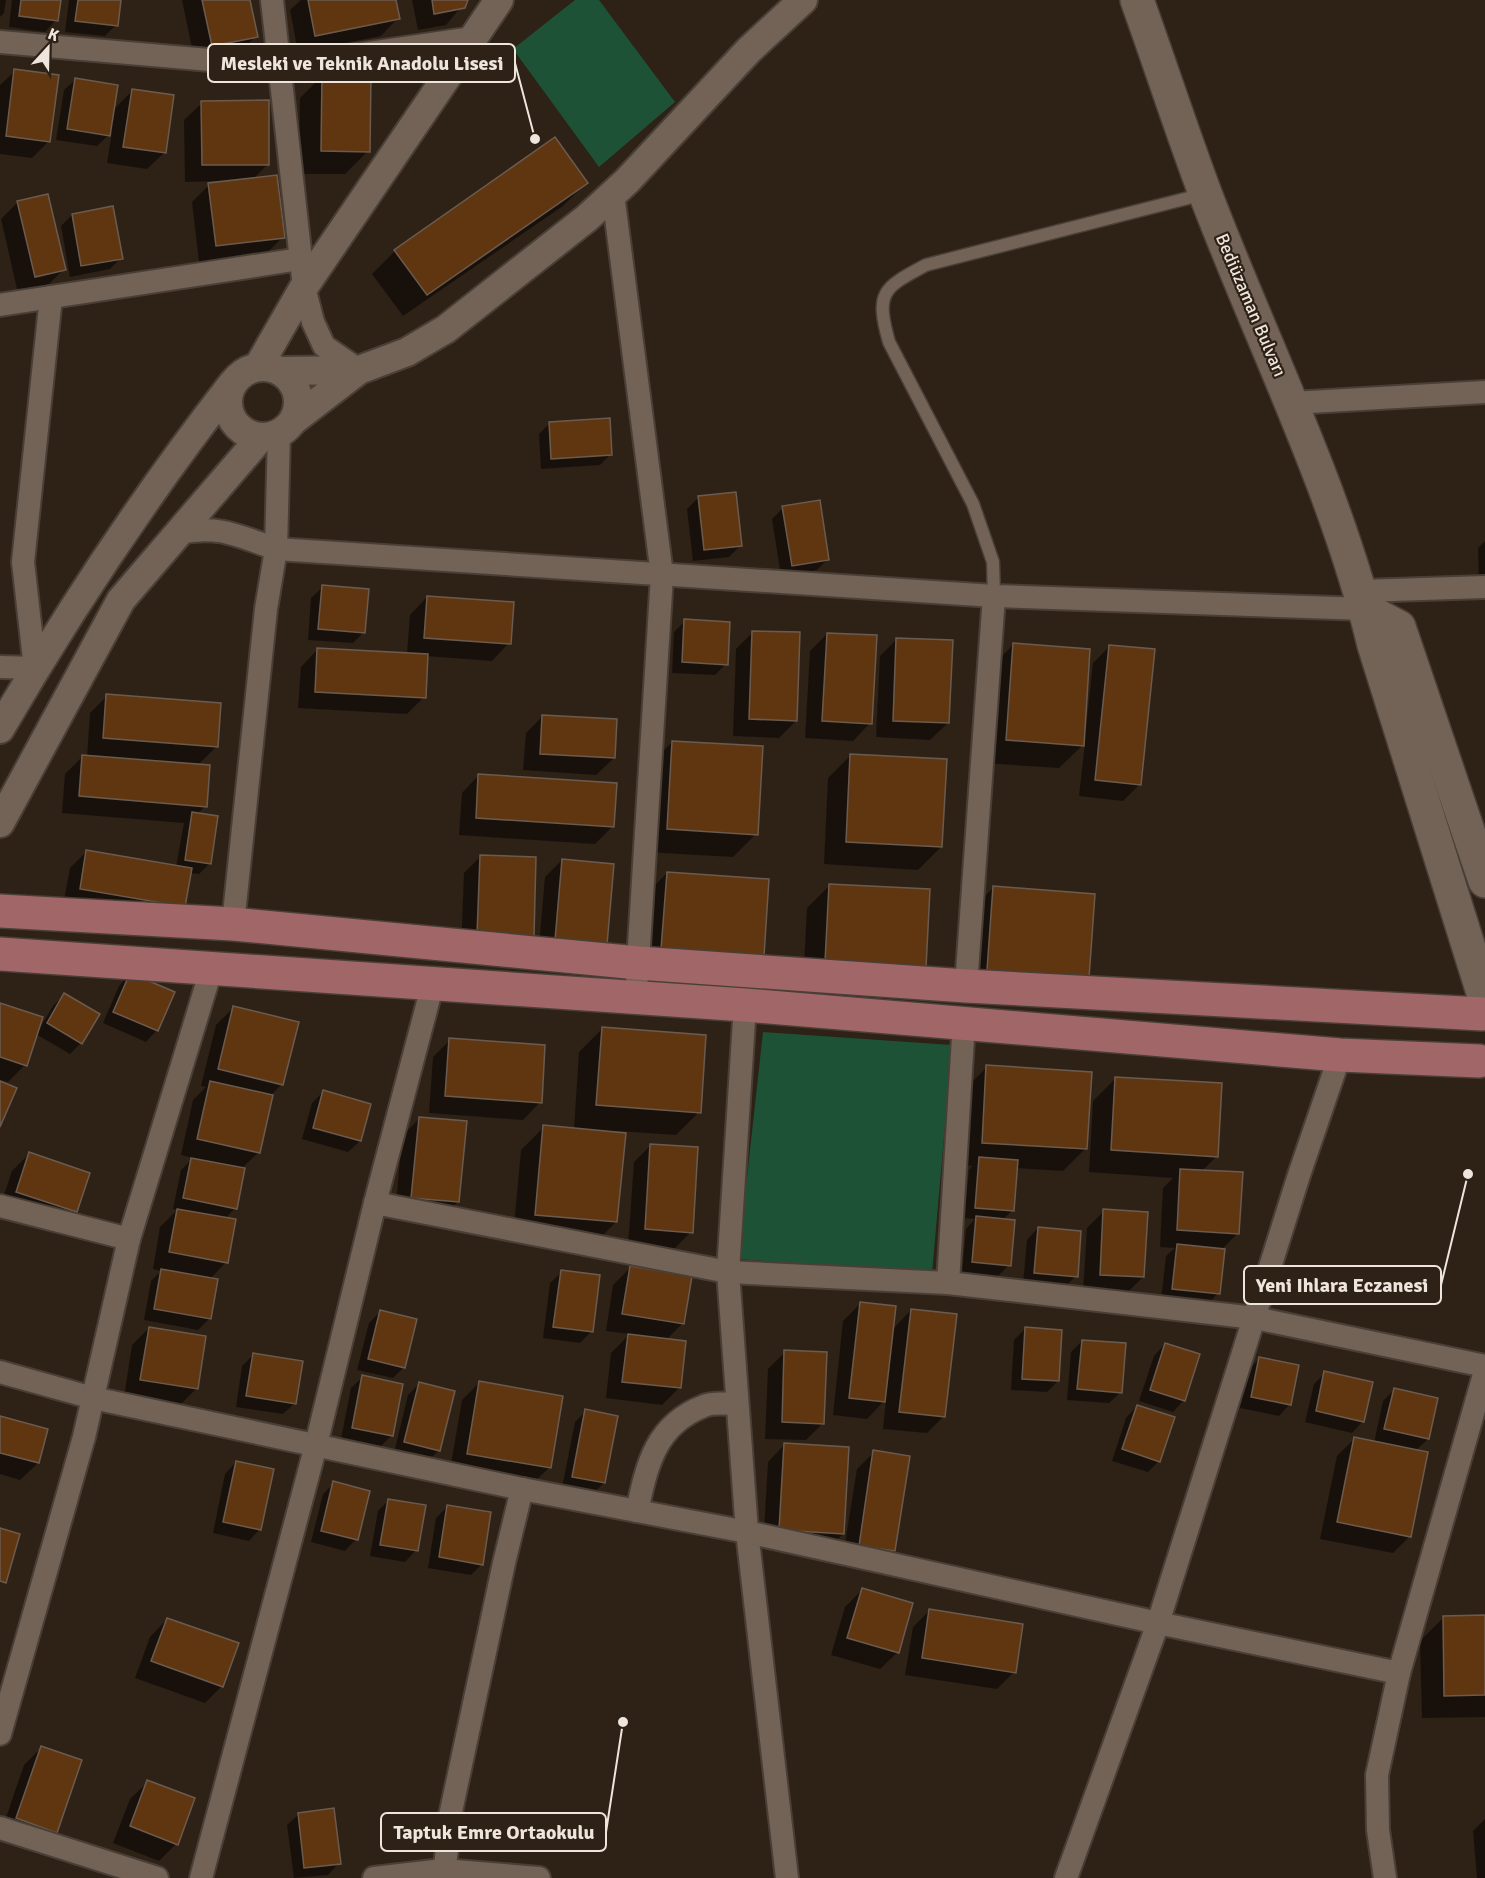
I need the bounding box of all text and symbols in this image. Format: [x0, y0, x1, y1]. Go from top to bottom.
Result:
north arrow [18, 18, 78, 78]
text: K [45, 24, 62, 46]
callout: Mesleki ve Teknik Anadolu Lisesi [208, 44, 515, 82]
text: Mesleki ve Teknik Anadolu Lisesi [221, 51, 503, 76]
street label: Bediüzaman Bulvarı [1211, 230, 1291, 380]
callout: Yeni Ihlara Eczanesi [1244, 1266, 1441, 1304]
text: Yeni Ihlara Eczanesi [1255, 1273, 1428, 1298]
callout: Taptuk Emre Ortaokulu [381, 1813, 606, 1851]
text: Taptuk Emre Ortaokulu [394, 1820, 594, 1845]

